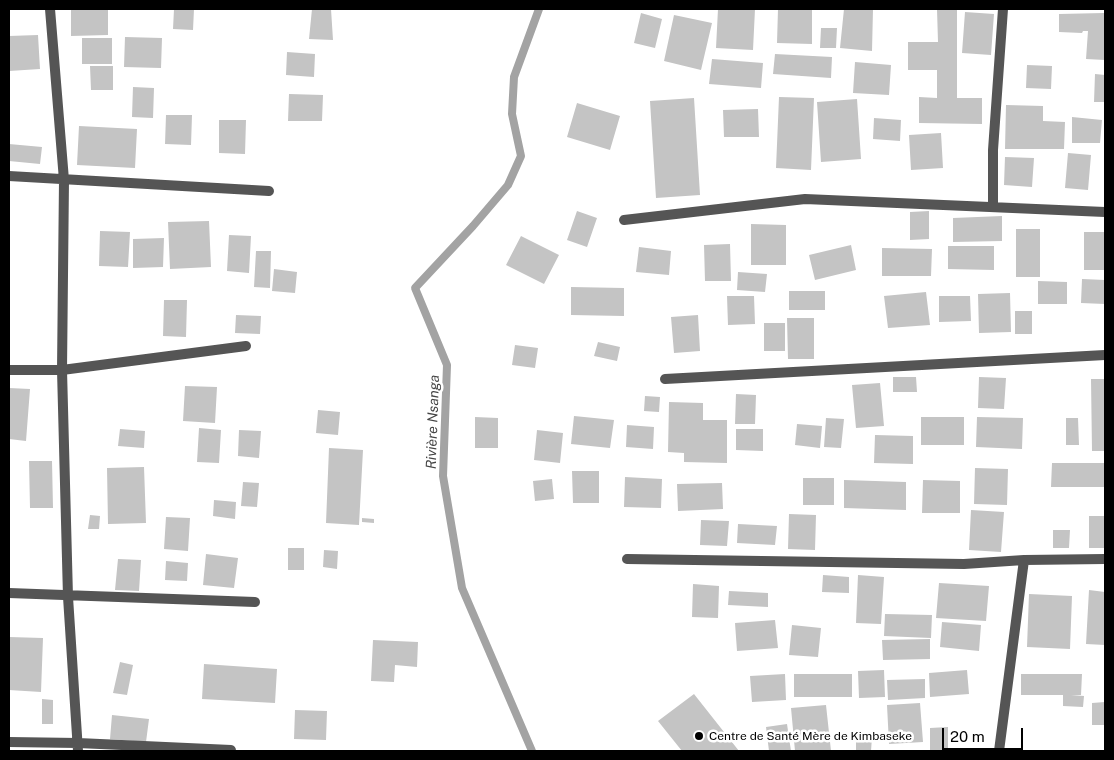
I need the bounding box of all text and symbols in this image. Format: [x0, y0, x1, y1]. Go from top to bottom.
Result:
water label: Rivière Nsanga [423, 375, 443, 469]
scale bar [944, 718, 1025, 750]
text: 20 m [950, 728, 985, 745]
place label: Centre de Santé Mère de Kimbaseke [709, 729, 912, 743]
marker: Centre de Santé Mère de Kimbaseke [693, 730, 705, 742]

